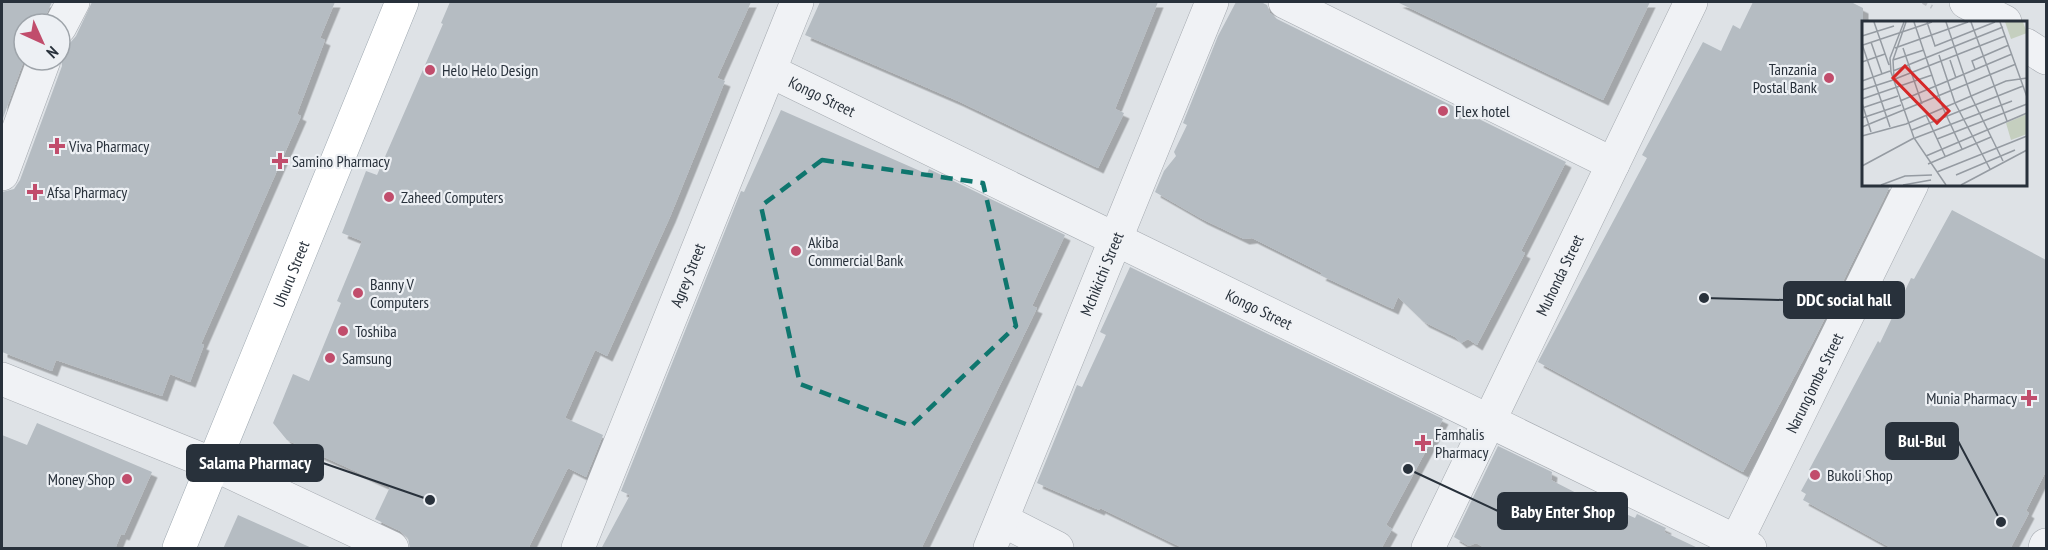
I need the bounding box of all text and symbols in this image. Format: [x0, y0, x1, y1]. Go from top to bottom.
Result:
north arrow [12, 12, 72, 72]
inset map [1862, 21, 2027, 186]
text: N [42, 42, 63, 63]
place label: Tanzania Postal Bank [1753, 59, 1818, 97]
place label: Helo Helo Design [442, 60, 538, 80]
marker: Helo Helo Design [423, 63, 437, 77]
marker: Tanzania Postal Bank [1822, 71, 1836, 85]
street label: Kongo Street [786, 72, 859, 121]
place label: Flex hotel [1455, 101, 1510, 121]
marker: Flex hotel [1436, 104, 1450, 118]
place label: Viva Pharmacy [68, 136, 149, 156]
marker: Viva Pharmacy [50, 139, 64, 153]
place label: Samino Pharmacy [292, 151, 390, 171]
marker: Samino Pharmacy [273, 154, 287, 168]
place label: Afsa Pharmacy [47, 182, 127, 202]
marker: Afsa Pharmacy [28, 185, 42, 199]
place label: Zaheed Computers [401, 187, 503, 207]
marker: Zaheed Computers [382, 190, 396, 204]
street label: Mchikichi Street [1075, 228, 1128, 319]
street label: Muhonda Street [1531, 230, 1588, 319]
place label: Akiba Commercial Bank [808, 232, 904, 270]
street label: Uhuru Street [268, 237, 314, 310]
street label: Agrey Street [666, 240, 709, 310]
marker: Akiba Commercial Bank [789, 244, 803, 258]
place label: Banny V Computers [370, 274, 429, 312]
callout: DDC social hall [1784, 282, 1904, 318]
street label: Kongo Street [1223, 284, 1296, 334]
marker: Banny V Computers [351, 286, 365, 300]
text: DDC social hall [1796, 288, 1892, 311]
place label: Toshiba [355, 321, 397, 341]
marker: Toshiba [336, 324, 350, 338]
street label: Narung'ombe Street [1781, 329, 1848, 436]
place label: Samsung [342, 348, 392, 368]
marker: Samsung [323, 351, 337, 365]
place label: Munia Pharmacy [1926, 388, 2017, 408]
marker: Munia Pharmacy [2022, 391, 2036, 405]
callout: Bul-Bul [1886, 423, 1958, 459]
place label: Famhalis Pharmacy [1435, 424, 1488, 462]
text: Bul-Bul [1898, 429, 1947, 452]
marker: Famhalis Pharmacy [1416, 436, 1430, 450]
callout: Salama Pharmacy [187, 445, 323, 481]
text: Salama Pharmacy [199, 451, 312, 474]
place label: Bukoli Shop [1827, 465, 1893, 485]
marker: Bukoli Shop [1808, 468, 1822, 482]
place label: Money Shop [48, 469, 115, 489]
marker: Money Shop [120, 472, 134, 486]
callout: Baby Enter Shop [1498, 493, 1627, 529]
text: Baby Enter Shop [1511, 500, 1615, 523]

